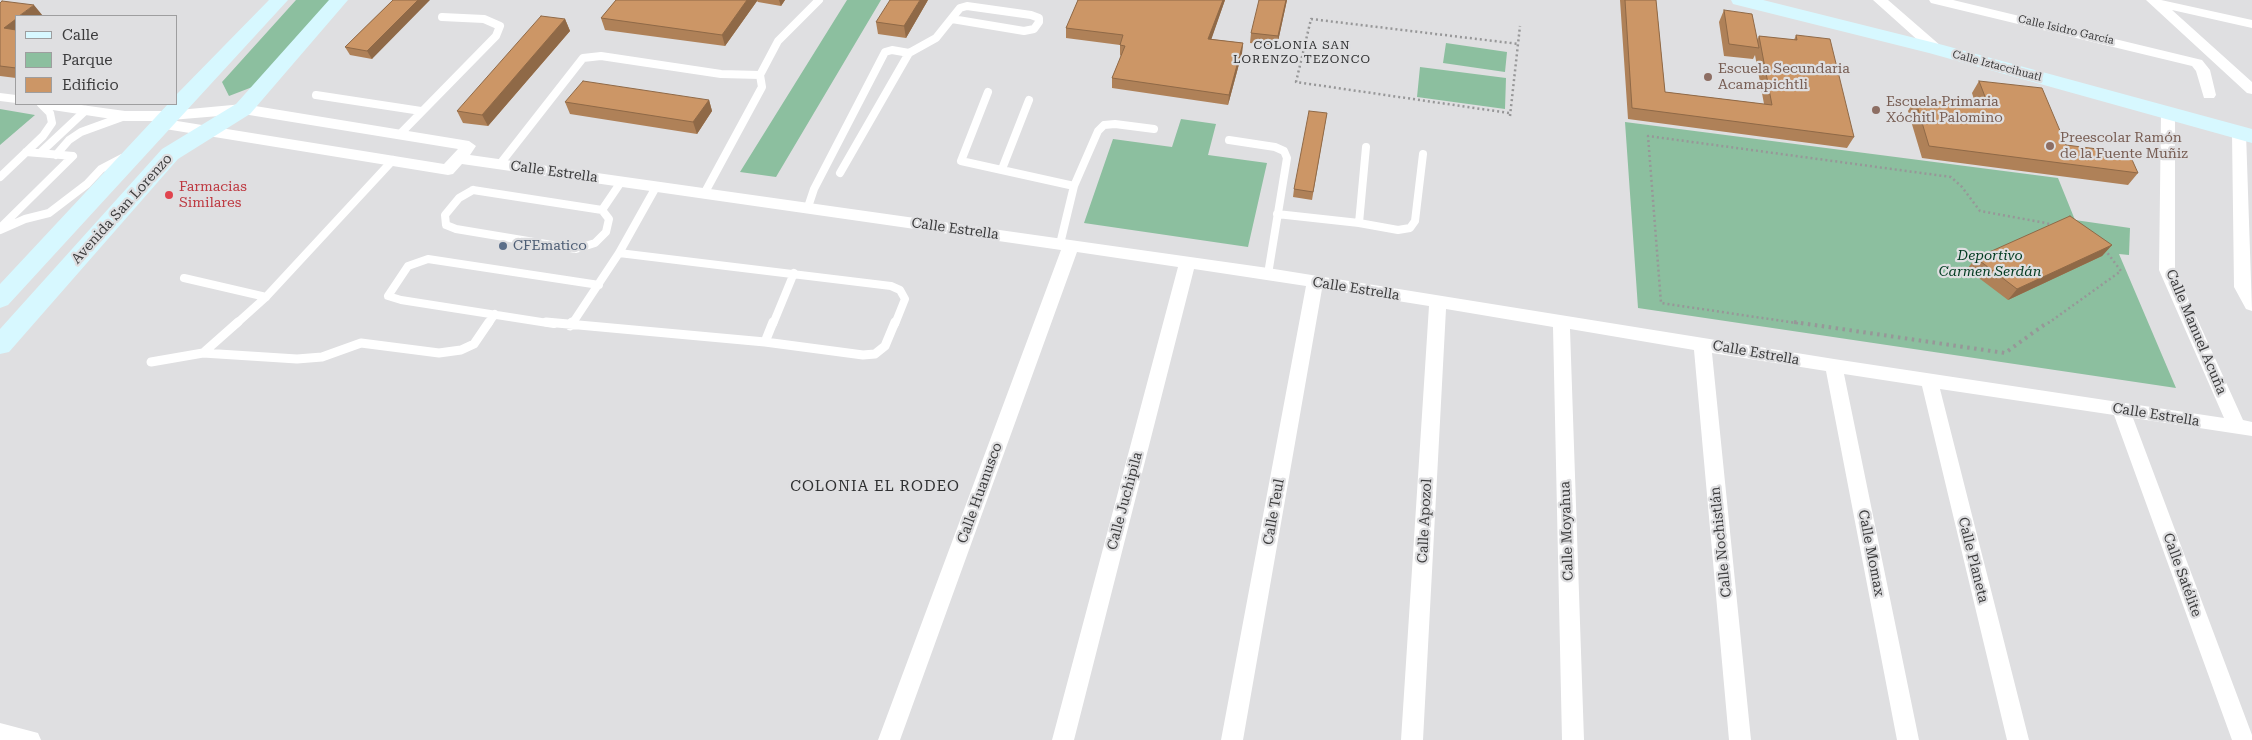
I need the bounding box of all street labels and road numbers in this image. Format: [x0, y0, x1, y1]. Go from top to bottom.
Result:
street label: Calle Isidro García [2017, 13, 2115, 47]
street label: Calle Iztaccihuatl [1951, 48, 2043, 84]
street label: Avenida San Lorenzo [68, 151, 176, 267]
street label: Calle Estrella [509, 158, 599, 186]
street label: Calle Estrella [910, 215, 1000, 243]
street label: Calle Manuel Acuña [2162, 267, 2230, 397]
street label: Calle Estrella [1311, 274, 1401, 304]
street label: Calle Estrella [1711, 337, 1801, 369]
street label: Calle Estrella [2111, 400, 2201, 430]
street label: Calle Huanusco [954, 440, 1006, 546]
street label: Calle Juchipila [1104, 450, 1146, 552]
street label: Calle Teul [1260, 478, 1288, 546]
street label: Calle Apozol [1414, 478, 1436, 564]
street label: Calle Moyahua [1557, 481, 1577, 581]
street label: Calle Nochistlán [1707, 486, 1735, 598]
street label: Calle Momax [1854, 508, 1888, 598]
street label: Calle Planeta [1954, 515, 1992, 605]
street label: Calle Satélite [2159, 531, 2205, 619]

